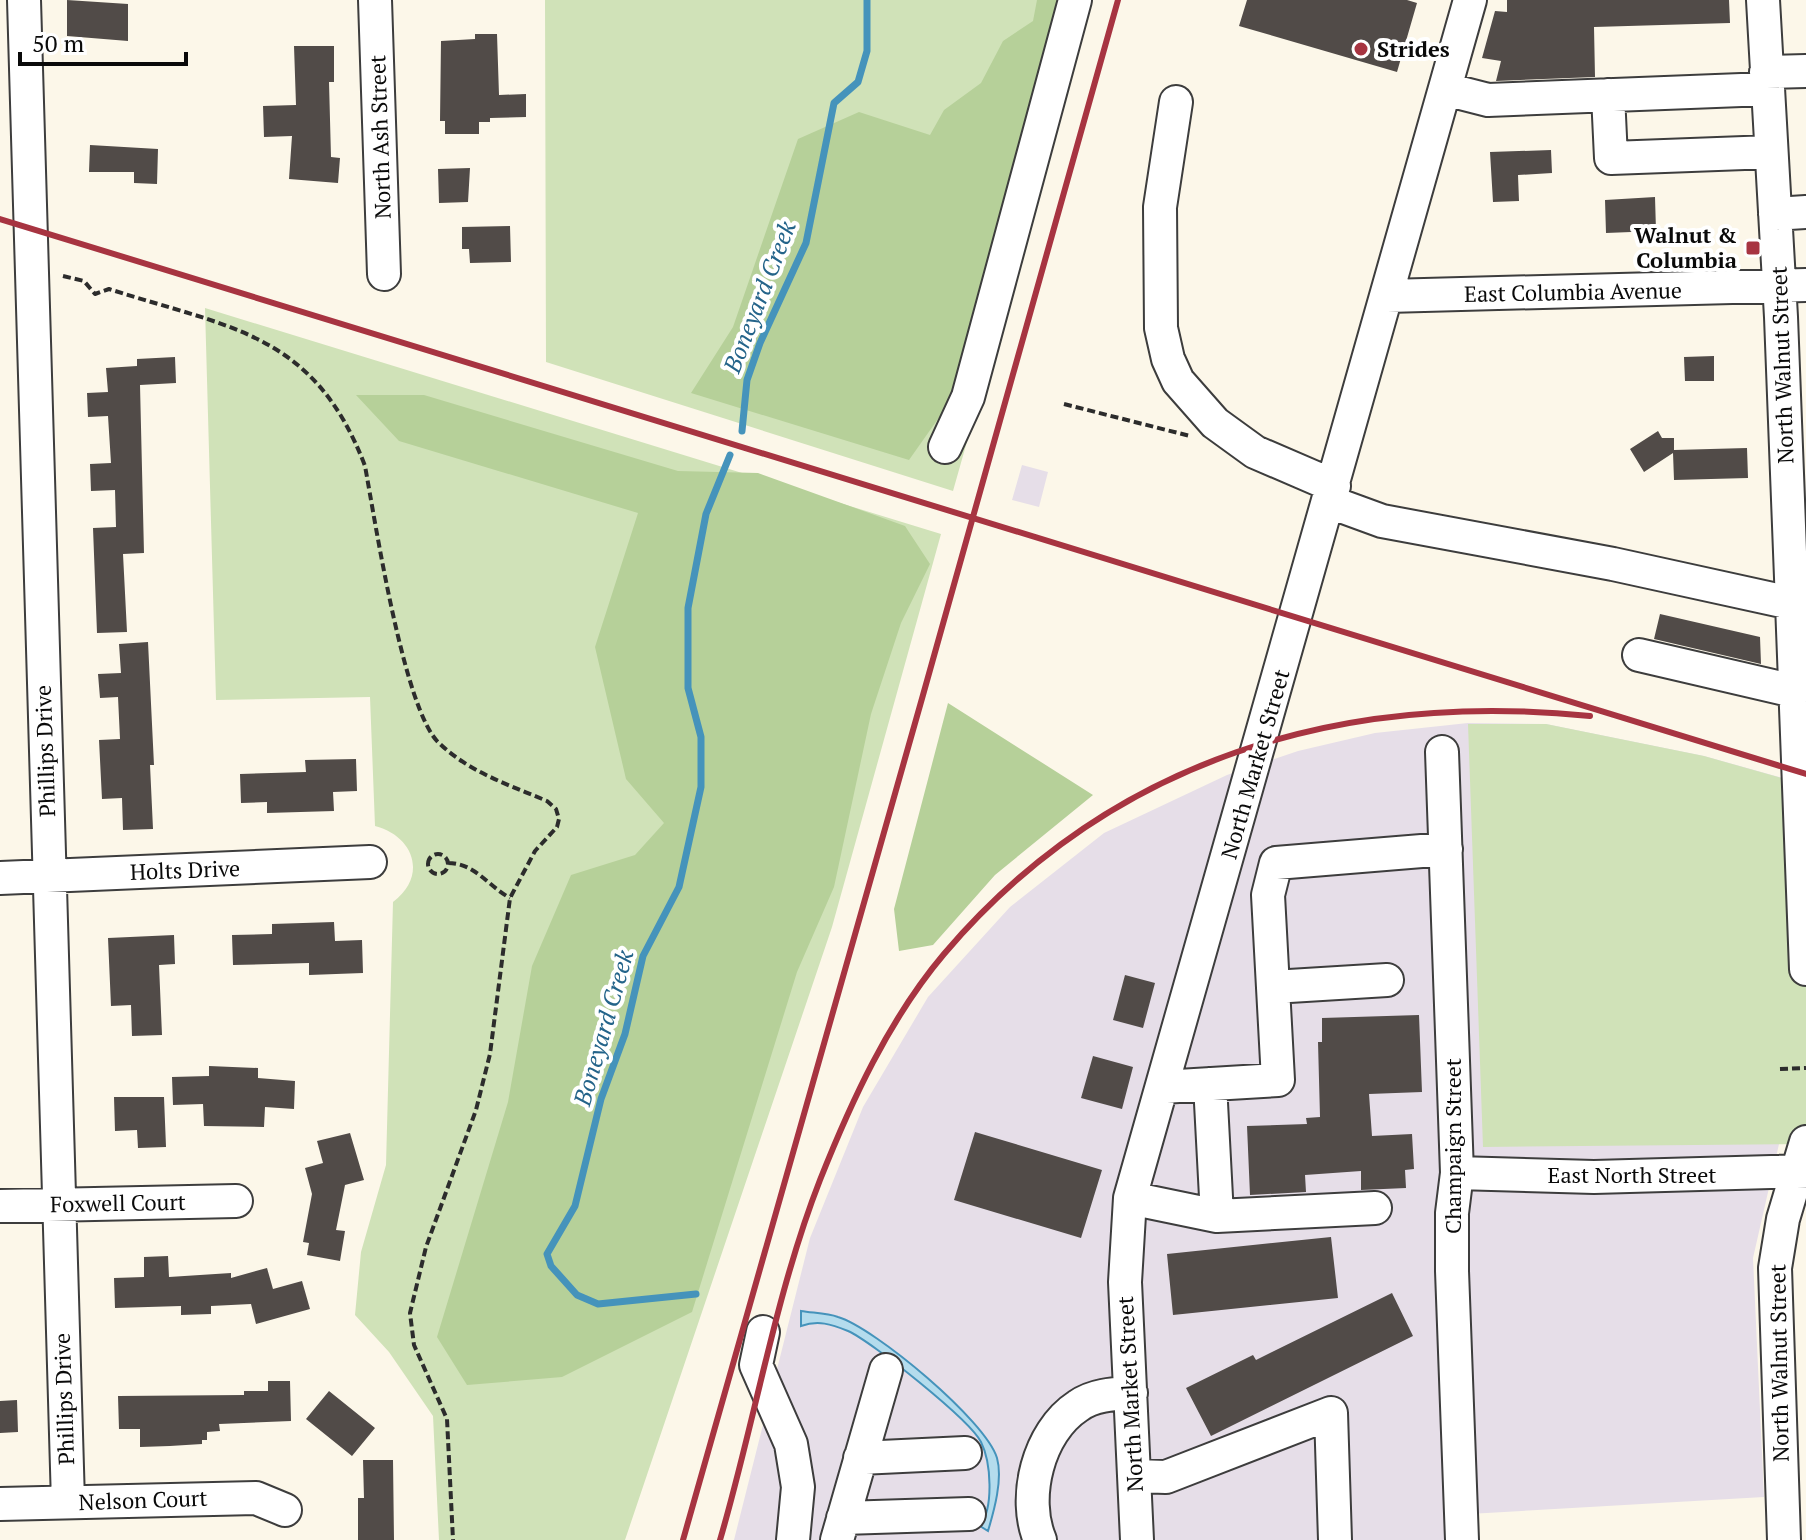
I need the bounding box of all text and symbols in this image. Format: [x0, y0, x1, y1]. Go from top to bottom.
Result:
scale bar [20, 16, 186, 66]
text: 50 m [32, 27, 84, 59]
place label: Strides [1377, 34, 1450, 63]
marker: Strides [1352, 40, 1370, 58]
street label: North Ash Street [362, 54, 397, 220]
water label: Boneyard Creek [715, 216, 803, 378]
place label: Walnut & Columbia [1634, 220, 1737, 274]
marker: Walnut & Columbia [1744, 239, 1762, 257]
street label: North Walnut Street [1764, 266, 1799, 464]
street label: East Columbia Avenue [1464, 275, 1682, 308]
street label: North Market Street [1214, 666, 1295, 862]
street label: Phillips Drive [28, 684, 61, 818]
street label: Holts Drive [129, 853, 241, 886]
water label: Boneyard Creek [565, 946, 641, 1110]
street label: Champaign Street [1438, 1058, 1467, 1234]
street label: East North Street [1548, 1160, 1716, 1189]
street label: Foxwell Court [50, 1187, 186, 1218]
street label: North Walnut Street [1762, 1264, 1795, 1462]
street label: North Market Street [1110, 1295, 1149, 1493]
street label: Phillips Drive [47, 1332, 80, 1466]
street label: Nelson Court [78, 1483, 208, 1516]

